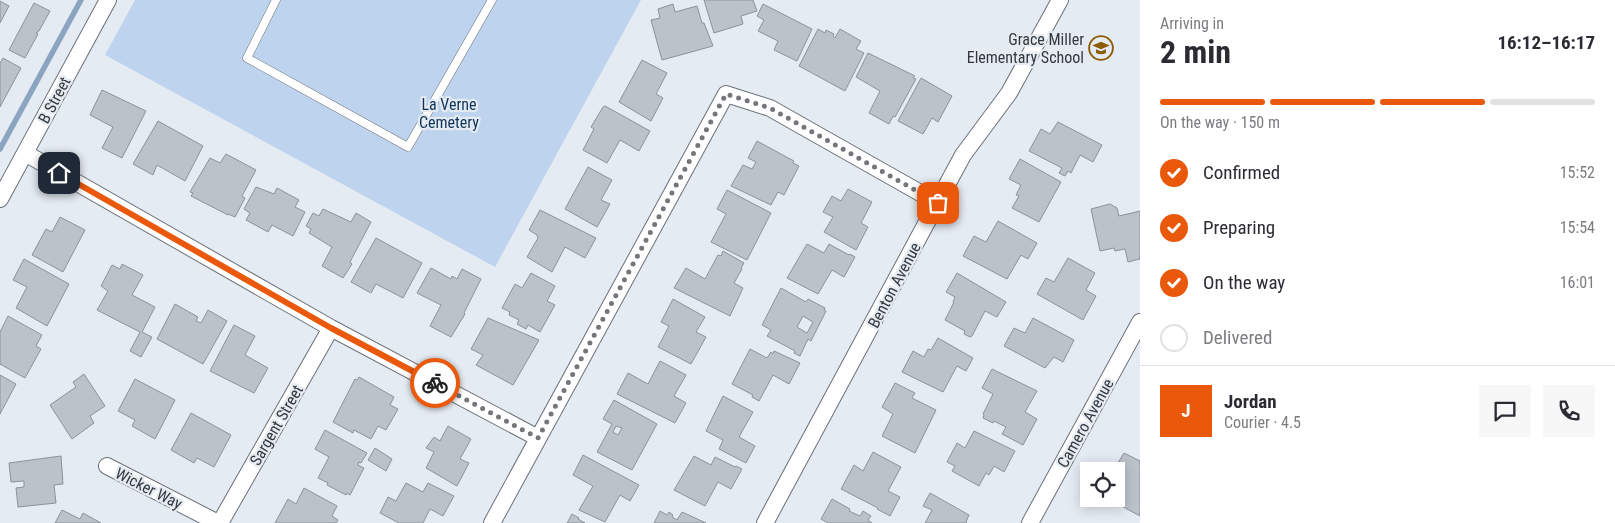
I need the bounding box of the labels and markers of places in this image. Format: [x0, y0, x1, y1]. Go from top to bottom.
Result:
place label: Grace Miller Elementary School [967, 30, 1084, 67]
school or university icon: Grace Miller Elementary School [1088, 35, 1114, 61]
pin [38, 152, 80, 194]
pin [917, 182, 959, 224]

